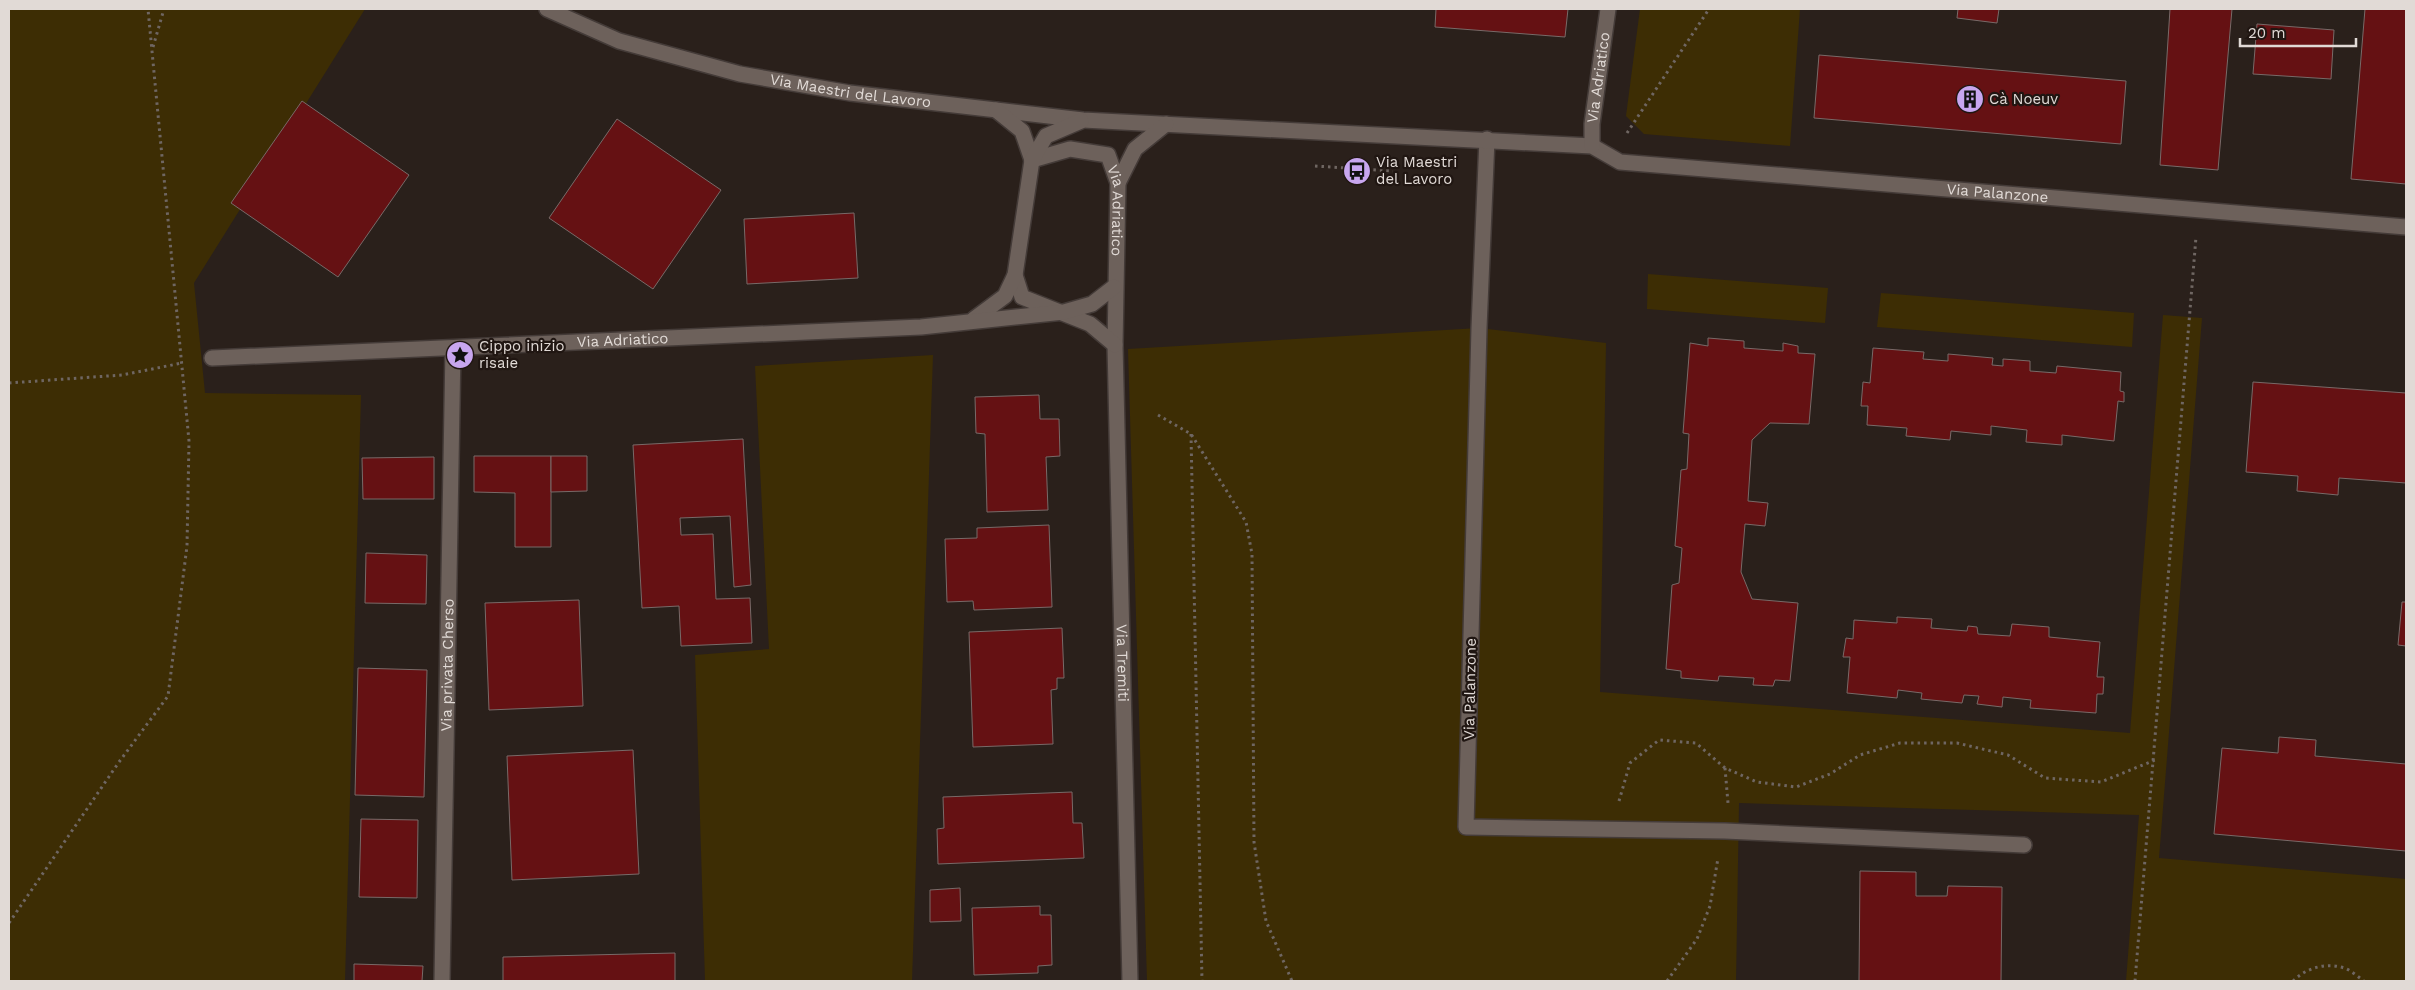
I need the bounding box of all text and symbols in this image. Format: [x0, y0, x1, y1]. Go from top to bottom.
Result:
scale bar [2240, 15, 2356, 47]
text: 20 m [2248, 24, 2286, 42]
street label: Via Adriatico [1583, 31, 1614, 124]
street label: Via Maestri del Lavoro [769, 70, 932, 111]
building icon: Cà Noeuv [1955, 84, 1985, 114]
place label: Cà Noeuv [1989, 90, 2058, 108]
place label: Via Maestri del Lavoro [1376, 153, 1457, 188]
bus stop icon: Via Maestri del Lavoro [1342, 156, 1372, 186]
street label: Via Adriatico [1103, 162, 1128, 256]
street label: Via Palanzone [1946, 180, 2049, 206]
street label: Via Adriatico [576, 329, 669, 351]
place label: Cippo inizio risaie [479, 337, 564, 372]
place icon: Cippo inizio risaie [445, 340, 475, 370]
street label: Via privata Cherso [437, 598, 458, 732]
street label: Via Tremiti [1113, 624, 1132, 702]
street label: Via Palanzone [1460, 638, 1480, 740]

